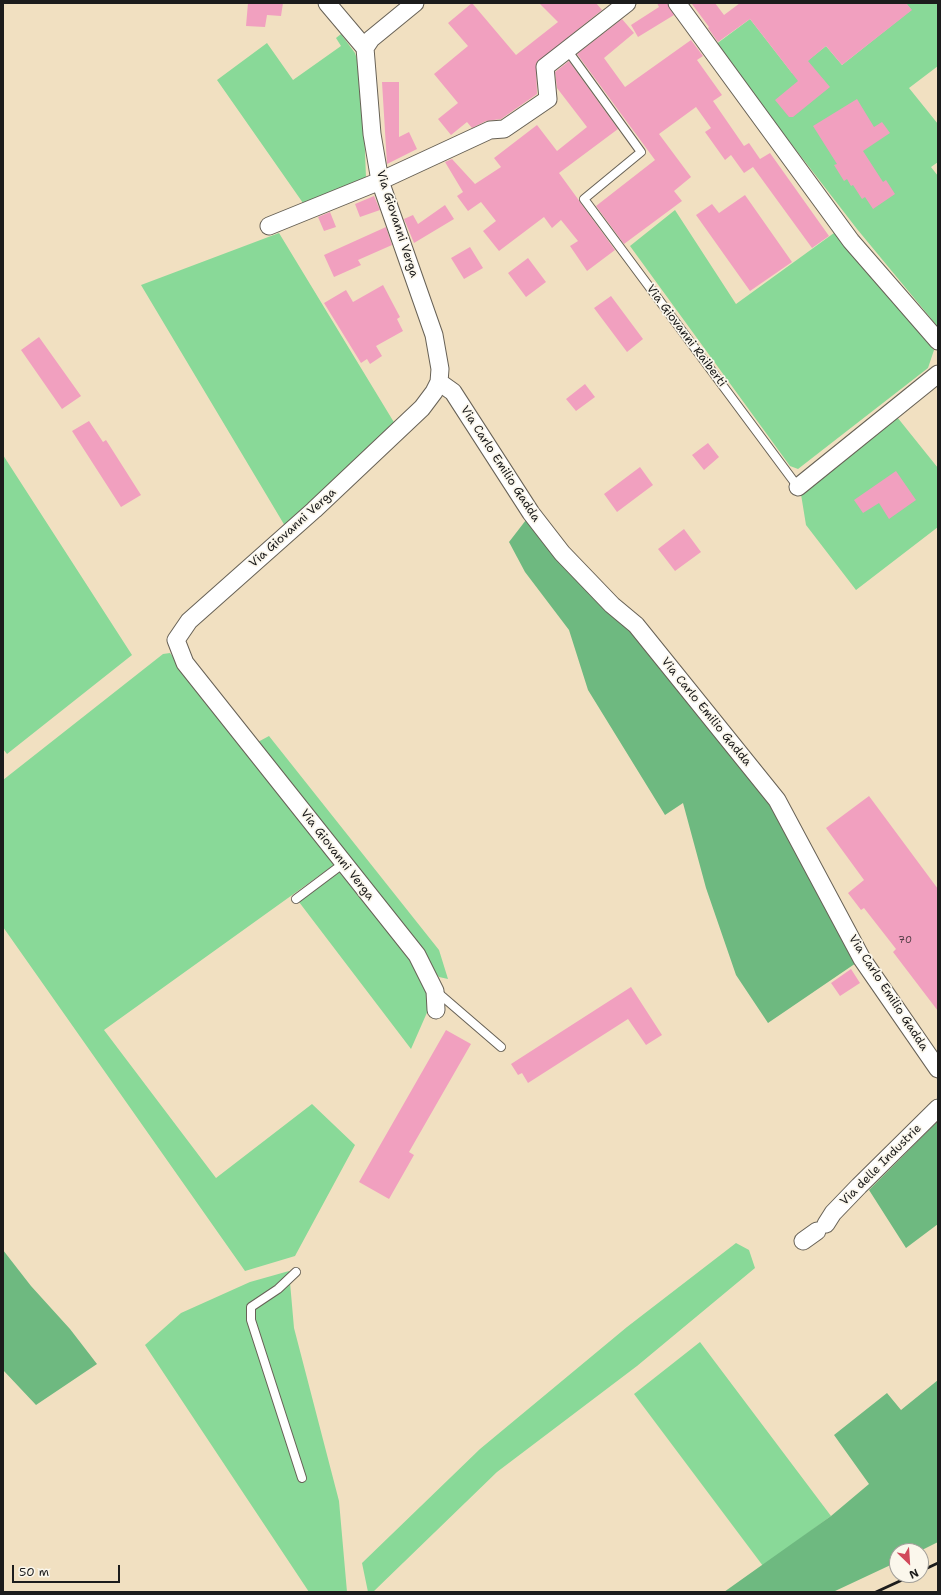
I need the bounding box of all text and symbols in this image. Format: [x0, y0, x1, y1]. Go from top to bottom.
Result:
street label: Via Giovanni Verga [373, 169, 421, 279]
street label: Via Giovanni Raiberti [643, 282, 729, 390]
street label: Via Carlo Emilio Gadda [457, 403, 543, 525]
street label: Via Giovanni Verga [247, 485, 339, 571]
street label: Via Carlo Emilio Gadda [658, 655, 754, 769]
street label: Via Giovanni Verga [297, 807, 377, 903]
street label: Via Carlo Emilio Gadda [845, 932, 931, 1054]
house number: 70 [898, 934, 912, 946]
street label: Via delle Industrie [837, 1121, 925, 1209]
north arrow [889, 1543, 929, 1583]
scale bar [14, 1557, 122, 1583]
text: 50 m [19, 1564, 49, 1580]
text: N [907, 1565, 921, 1582]

